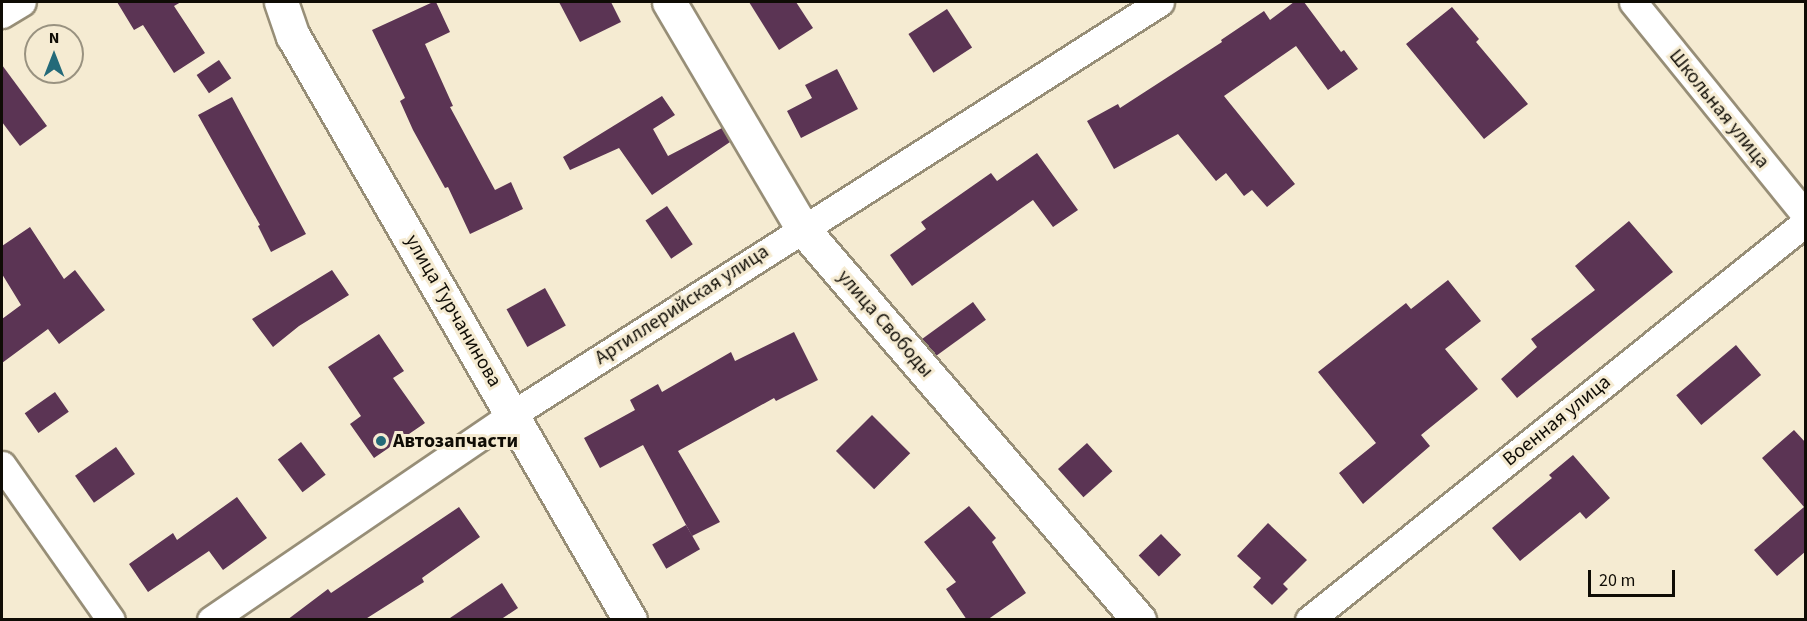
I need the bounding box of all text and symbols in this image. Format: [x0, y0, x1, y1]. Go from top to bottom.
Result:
north arrow [24, 24, 84, 84]
text: N [49, 27, 59, 49]
street label: Школьная улица [1664, 45, 1774, 173]
street label: улица Турчанинова [400, 230, 506, 392]
street label: Артиллерийская улица [590, 240, 774, 370]
street label: улица Свободы [832, 265, 938, 383]
street label: Военная улица [1498, 370, 1616, 472]
place label: Автозапчасти [393, 429, 518, 453]
marker: Автозапчасти [374, 434, 388, 448]
scale bar [1591, 558, 1678, 596]
text: 20 m [1599, 568, 1635, 593]

